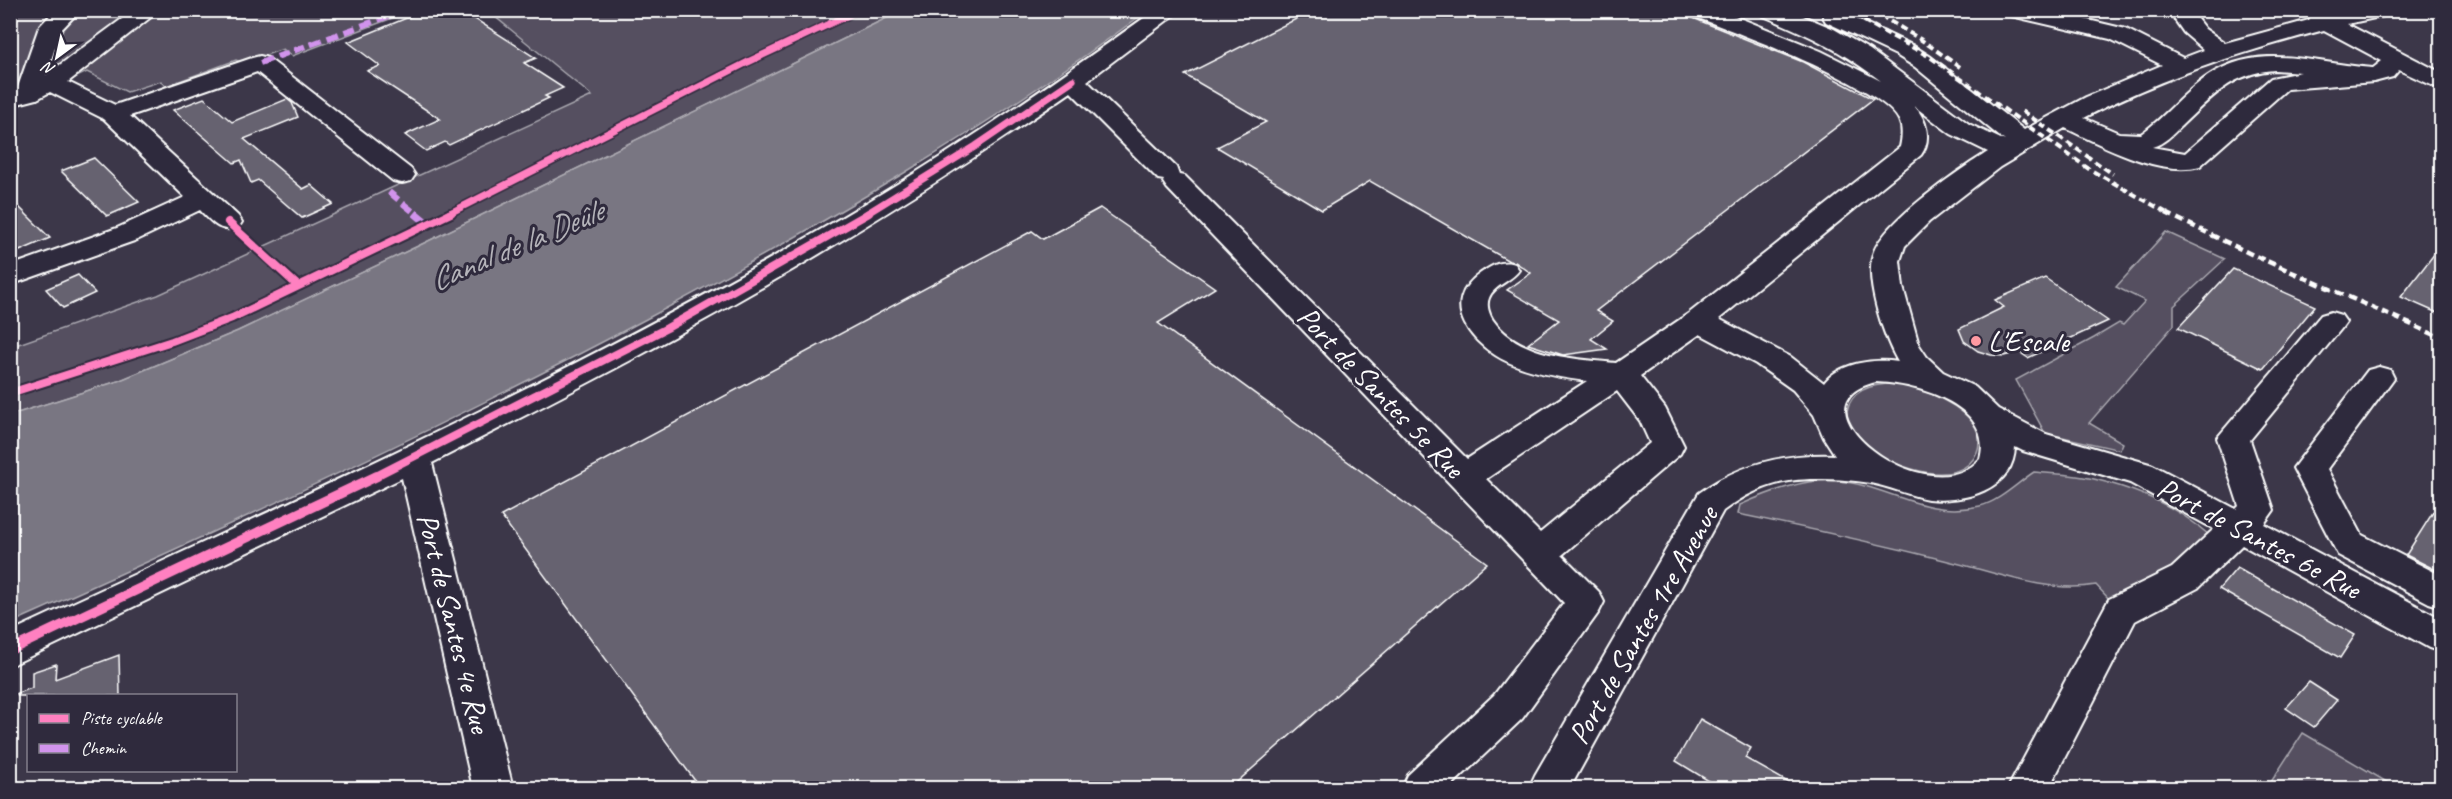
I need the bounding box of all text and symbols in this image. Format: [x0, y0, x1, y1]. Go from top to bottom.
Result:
north arrow [27, 27, 87, 87]
text: N [37, 56, 59, 80]
water label: Canal de la Deûle [424, 189, 613, 300]
street label: Port de Santes 5e Rue [1289, 298, 1474, 488]
place label: L'Escale [1988, 322, 2071, 360]
marker: L'Escale [1969, 334, 1983, 348]
street label: Port de Santes 6e Rue [2151, 468, 2369, 609]
street label: Port de Santes 1re Avenue [1559, 497, 1728, 751]
street label: Port de Santes 4e Rue [408, 509, 500, 739]
legend [27, 694, 237, 772]
text: Piste cyclable [81, 707, 163, 729]
text: Chemin [81, 737, 127, 759]

